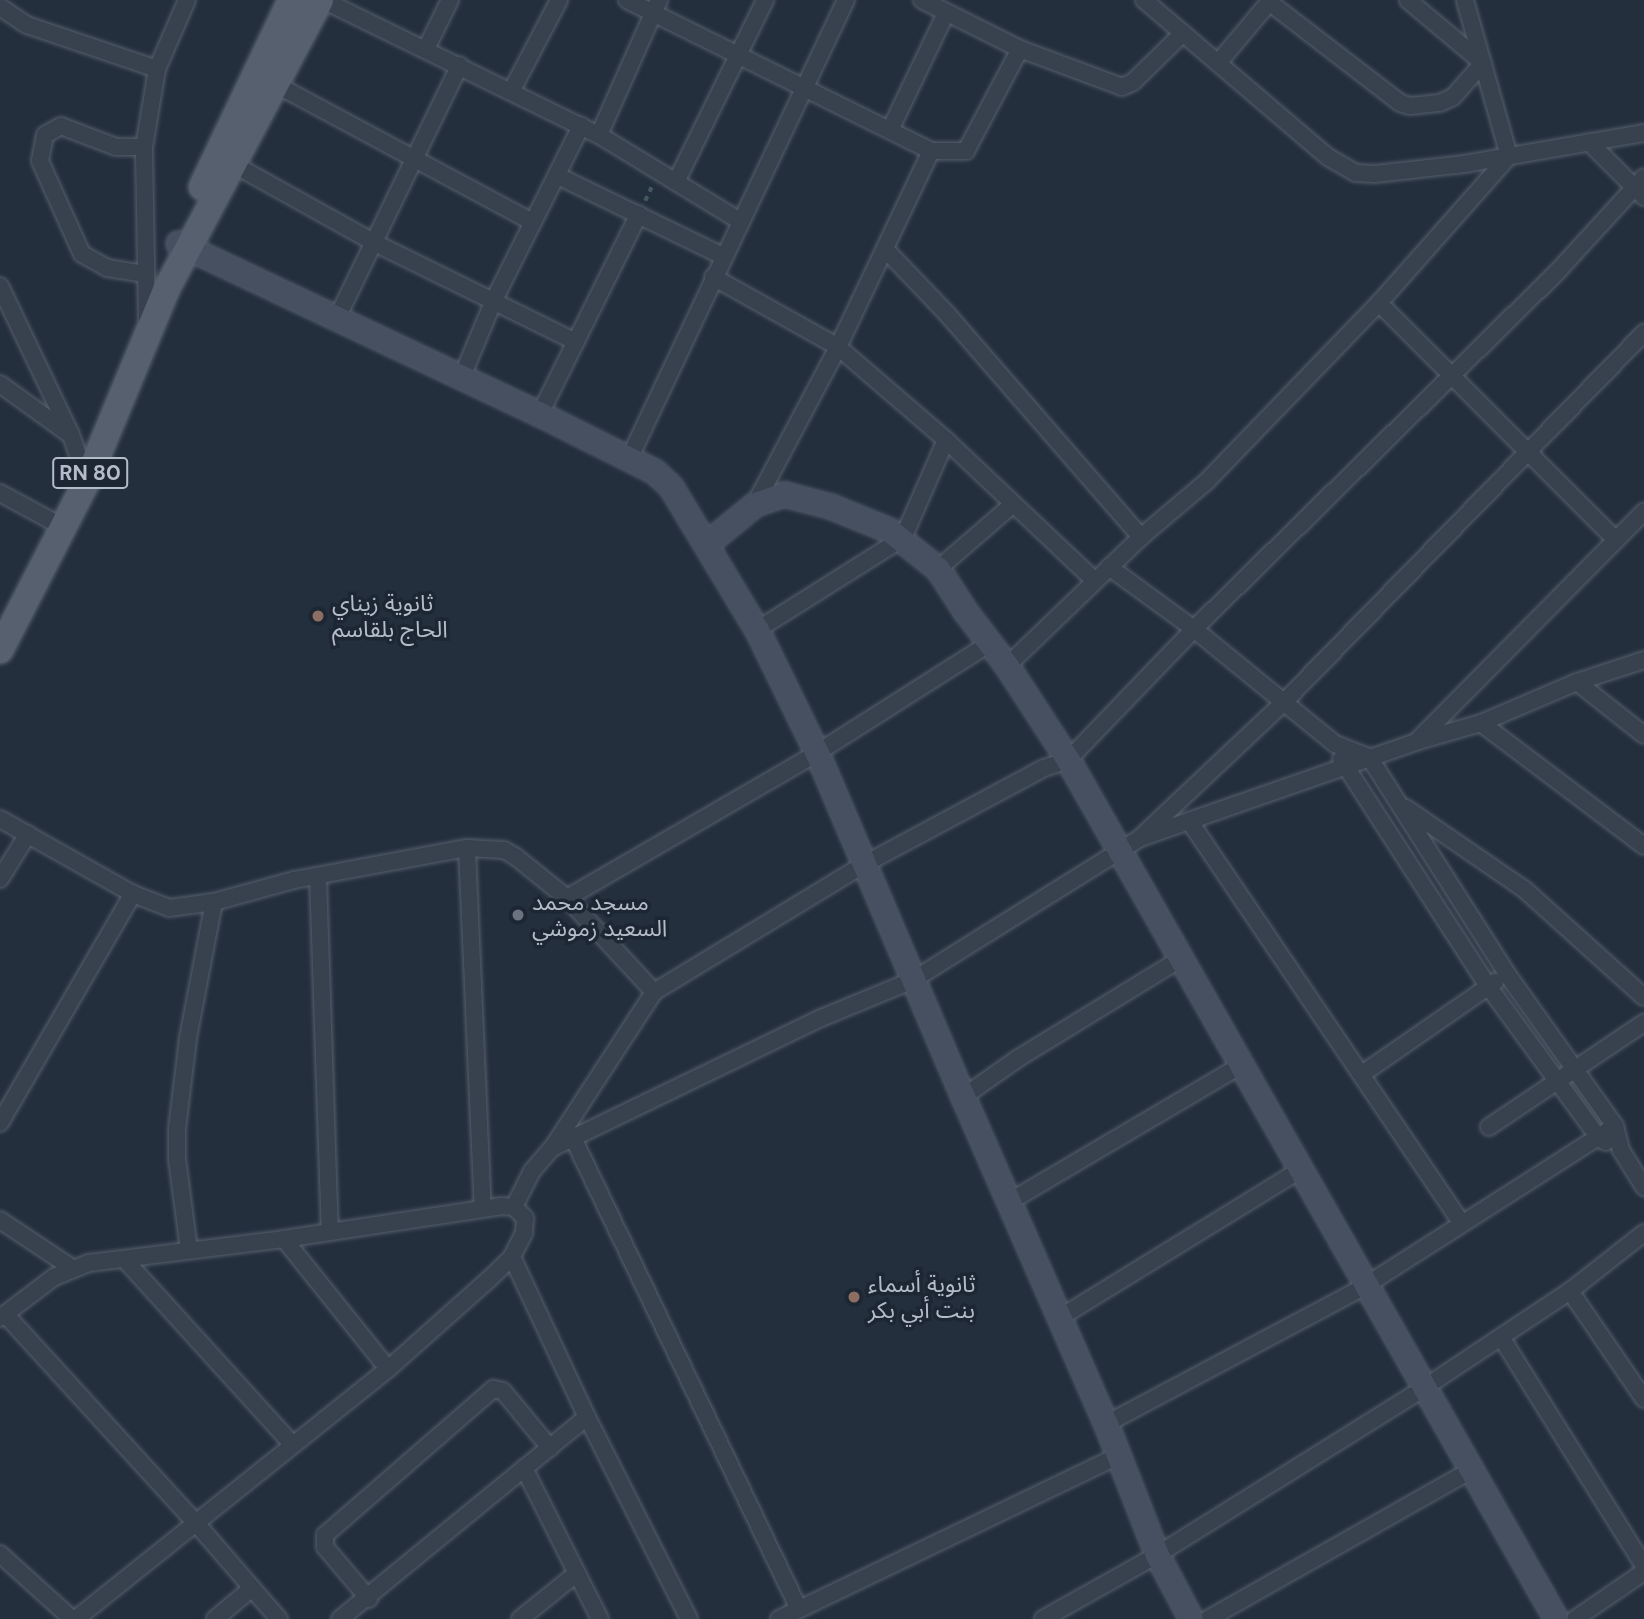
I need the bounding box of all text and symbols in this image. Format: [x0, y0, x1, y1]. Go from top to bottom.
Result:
road number: RN 80 [52, 456, 128, 490]
place label: ثانوية زيناي الحاج بلقاسم [332, 589, 448, 643]
marker: ثانوية زيناي الحاج بلقاسم [310, 608, 326, 624]
place label: مسجد محمد السعيد زموشي [532, 888, 667, 942]
marker: مسجد محمد السعيد زموشي [510, 907, 526, 923]
place label: ثانوية أسماء بنت أبي بكر [868, 1270, 976, 1324]
marker: ثانوية أسماء بنت أبي بكر [846, 1289, 862, 1305]

